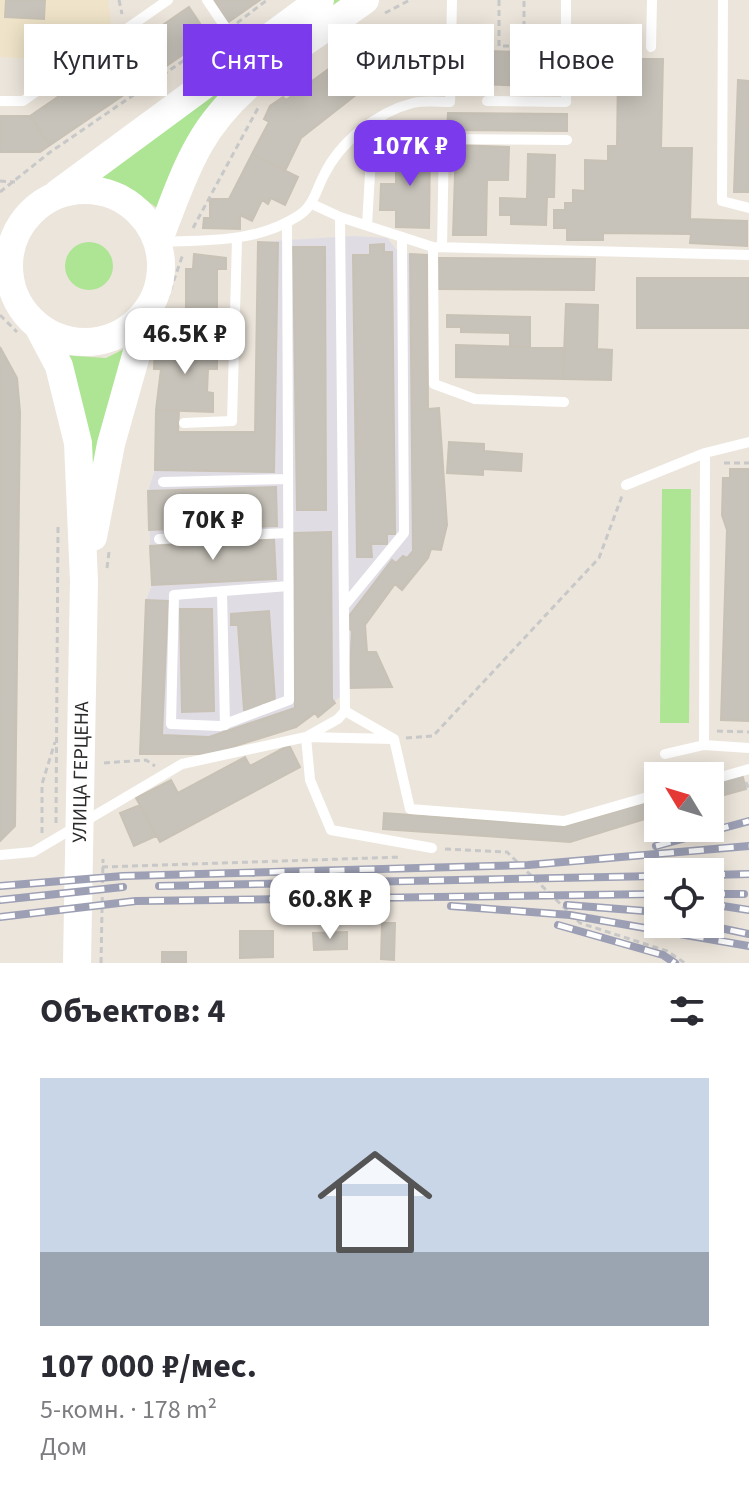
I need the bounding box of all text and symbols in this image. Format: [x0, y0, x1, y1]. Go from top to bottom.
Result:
chip: Купить [24, 24, 167, 96]
chip: Снять [183, 24, 312, 96]
chip: Фильтры [328, 24, 494, 96]
chip: Новое [510, 24, 642, 96]
pin: 107K ₽ [345, 120, 475, 188]
text: 107K ₽ [372, 127, 448, 164]
pin: 46.5K ₽ [111, 308, 259, 376]
text: 46.5K ₽ [143, 315, 227, 352]
pin: 70K ₽ [157, 494, 269, 562]
text: 70K ₽ [182, 501, 244, 538]
street label: УЛИЦА ГЕРЦЕНА [66, 701, 96, 843]
north arrow [644, 762, 724, 842]
map controls [644, 762, 724, 938]
button: locate [644, 858, 724, 938]
pin: 60.8K ₽ [256, 873, 404, 941]
text: 60.8K ₽ [288, 880, 372, 917]
text: Объектов: 4 [40, 987, 225, 1036]
icon: filters [665, 989, 709, 1033]
icon: home [303, 1130, 447, 1274]
text: 107 000 ₽/мес. [40, 1342, 257, 1391]
text: 5-комн. · 178 m² [40, 1391, 217, 1428]
text: Дом [40, 1428, 87, 1465]

